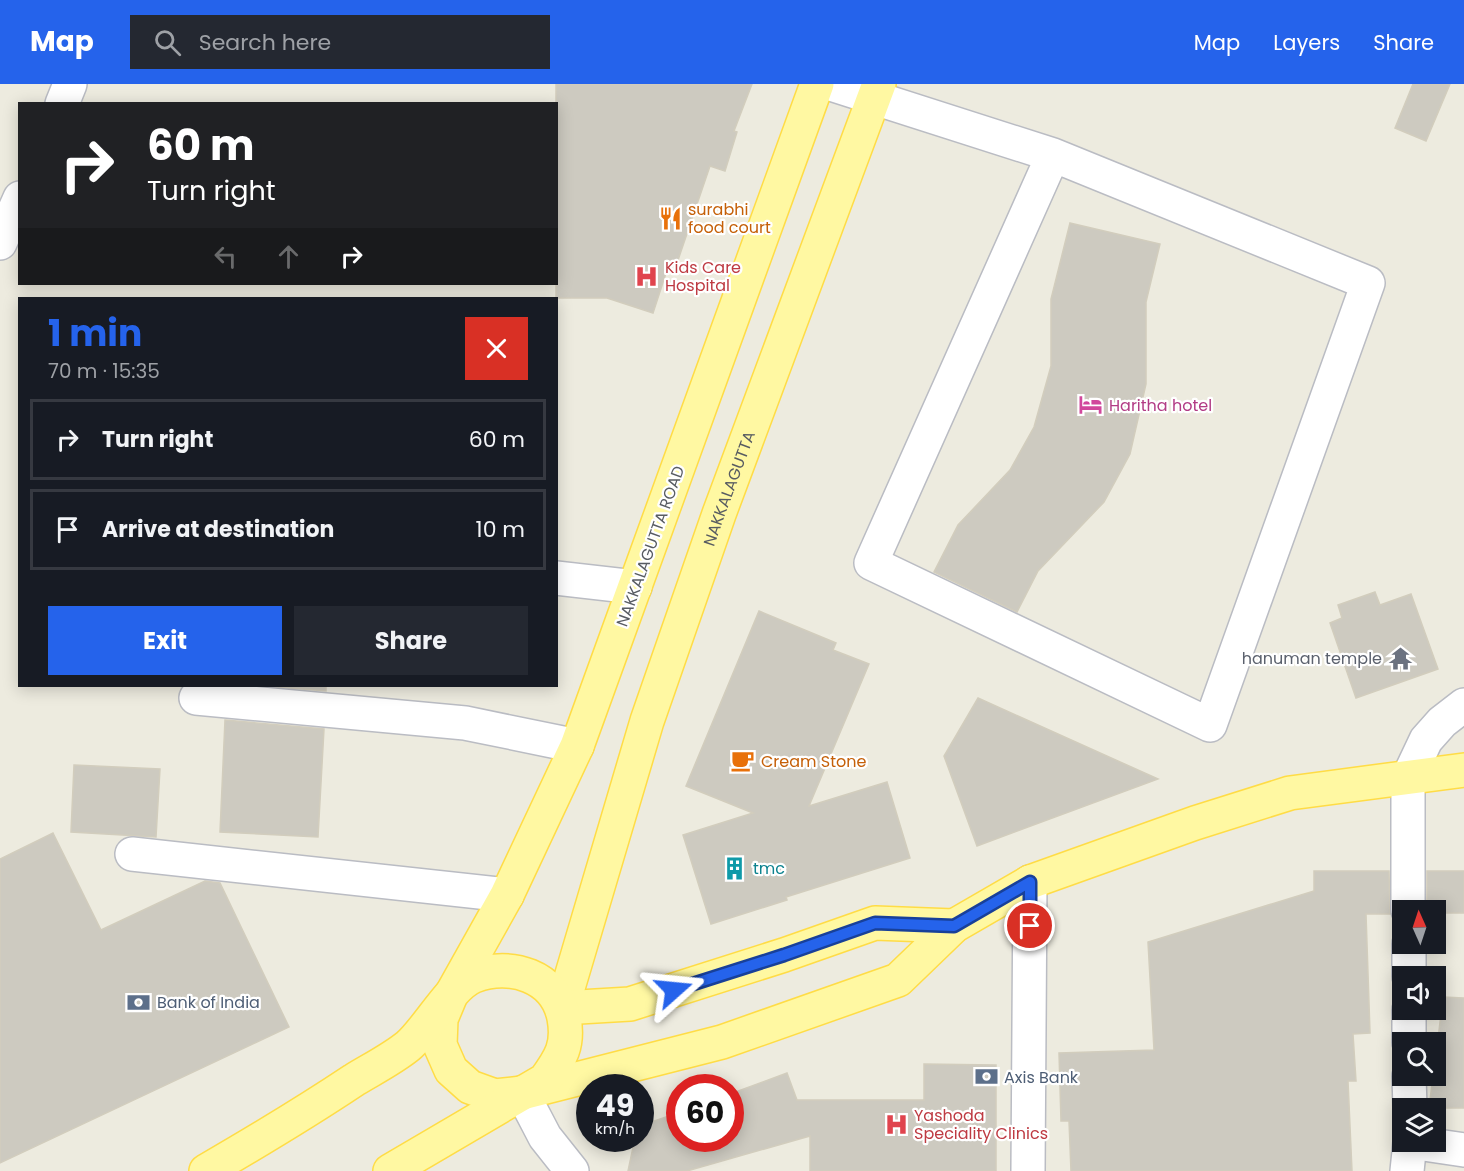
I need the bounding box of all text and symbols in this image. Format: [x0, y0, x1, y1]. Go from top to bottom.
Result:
search box [130, 15, 550, 69]
text: Map [30, 22, 94, 61]
icon: search [151, 26, 184, 59]
text: Search here [199, 27, 331, 58]
text: Map [1194, 28, 1240, 57]
text: Layers [1273, 28, 1340, 57]
text: Share [1373, 28, 1434, 57]
text: 60 m [147, 116, 255, 175]
icon: right [48, 126, 126, 204]
text: Turn right [147, 172, 276, 209]
place label: surabhi food court [688, 198, 771, 239]
restaurant icon: surabhi food court [657, 205, 683, 231]
icon: left [209, 240, 242, 273]
icon: ahead [272, 240, 305, 273]
icon: right [335, 240, 368, 273]
place label: Kids Care Hospital [665, 256, 741, 297]
hospital icon: Kids Care Hospital [634, 263, 660, 289]
text: 1 min [48, 308, 142, 359]
button: close [465, 317, 528, 380]
text: 70 m · 15:35 [48, 357, 160, 385]
hotel icon: Haritha hotel [1078, 392, 1104, 418]
place label: Haritha hotel [1109, 394, 1212, 417]
icon: right [51, 423, 84, 456]
text: Turn right [102, 424, 213, 455]
text: 60 m [469, 424, 525, 455]
street label: NAKKALAGUTTA [698, 427, 761, 549]
street label: NAKKALAGUTTA ROAD [611, 463, 690, 630]
icon: arrive [51, 513, 84, 546]
text: Arrive at destination [102, 514, 334, 545]
text: 10 m [476, 514, 525, 545]
button: Exit [48, 606, 282, 675]
button: Share [294, 606, 528, 675]
temple icon: hanuman temple [1387, 645, 1413, 671]
place label: hanuman temple [1242, 647, 1382, 670]
cafe icon: Cream Stone [730, 748, 756, 774]
place label: Cream Stone [761, 750, 867, 773]
building icon: tmc [722, 855, 748, 881]
place label: tmc [753, 857, 785, 880]
pin [1004, 900, 1055, 951]
north arrow [1392, 900, 1446, 954]
map controls [1392, 900, 1446, 1152]
icon: arrive [1013, 909, 1046, 942]
position arrow [642, 958, 706, 1022]
button: sound [1392, 966, 1446, 1020]
bank icon: Bank of India [126, 989, 152, 1015]
place label: Bank of India [157, 991, 260, 1014]
button: search [1392, 1032, 1446, 1086]
bank icon: Axis Bank [973, 1064, 999, 1090]
place label: Axis Bank [1004, 1066, 1079, 1089]
speed limit sign: 60 [666, 1074, 744, 1152]
text: 49 [596, 1084, 634, 1127]
button: layers [1392, 1098, 1446, 1152]
place label: Yashoda Speciality Clinics [914, 1104, 1048, 1145]
hospital icon: Yashoda Speciality Clinics [883, 1111, 909, 1137]
text: km/h [595, 1118, 635, 1139]

